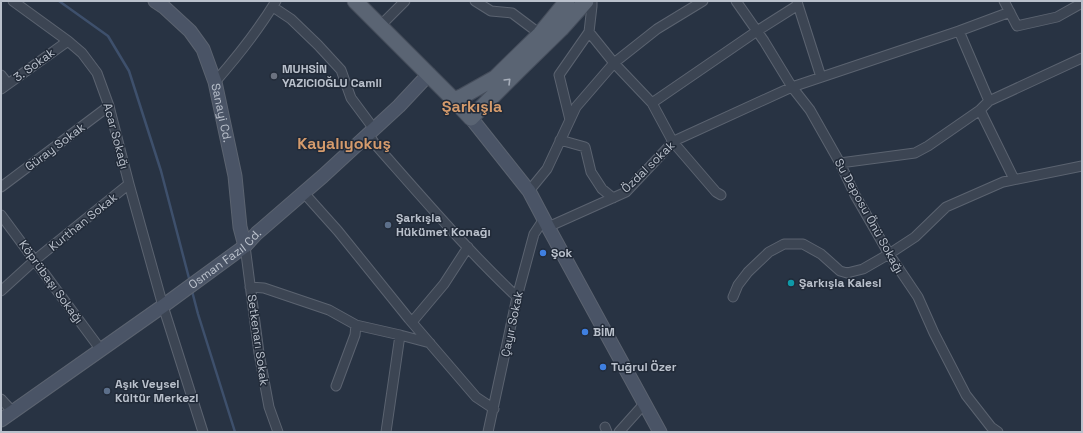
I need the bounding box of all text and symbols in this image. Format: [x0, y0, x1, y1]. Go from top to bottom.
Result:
street label: 3. Sokak [10, 44, 58, 85]
place label: MUHSİN YAZICIOĞLU Camii [282, 61, 382, 91]
marker: MUHSİN YAZICIOĞLU Camii [269, 71, 279, 81]
one-way arrow [503, 78, 511, 86]
street label: Sanayi Cd. [207, 82, 236, 144]
district label: Şarkışla [442, 96, 502, 117]
street label: Acar Sokağı [100, 101, 132, 171]
street label: Güray Sokak [22, 119, 89, 175]
district label: Kayalıyokuş [297, 133, 391, 154]
street label: Özdal sokak [618, 137, 678, 196]
street label: Su Deposu Önü Sokağı [831, 156, 907, 276]
street label: Kurthan Sokak [45, 189, 121, 255]
place label: Şarkışla Hükümet Konağı [396, 210, 491, 240]
marker: Şarkışla Hükümet Konağı [383, 220, 393, 230]
street label: Osman Fazıl Cd. [185, 225, 265, 293]
street label: Köprübaşı Sokağı [15, 237, 87, 327]
place label: Şok [551, 245, 573, 261]
marker: Şok [538, 248, 548, 258]
place label: Şarkışla Kalesi [799, 275, 881, 291]
marker: Şarkışla Kalesi [786, 278, 796, 288]
street label: Çayır Sokak [497, 289, 527, 358]
street label: Setkenarı Sokak [244, 293, 272, 387]
place label: BİM [593, 324, 615, 340]
marker: BİM [580, 327, 590, 337]
place label: Tuğrul Özer [611, 359, 677, 375]
marker: Tuğrul Özer [598, 362, 608, 372]
place label: Aşık Veysel Kültür Merkezi [115, 376, 199, 406]
marker: Aşık Veysel Kültür Merkezi [102, 386, 112, 396]

